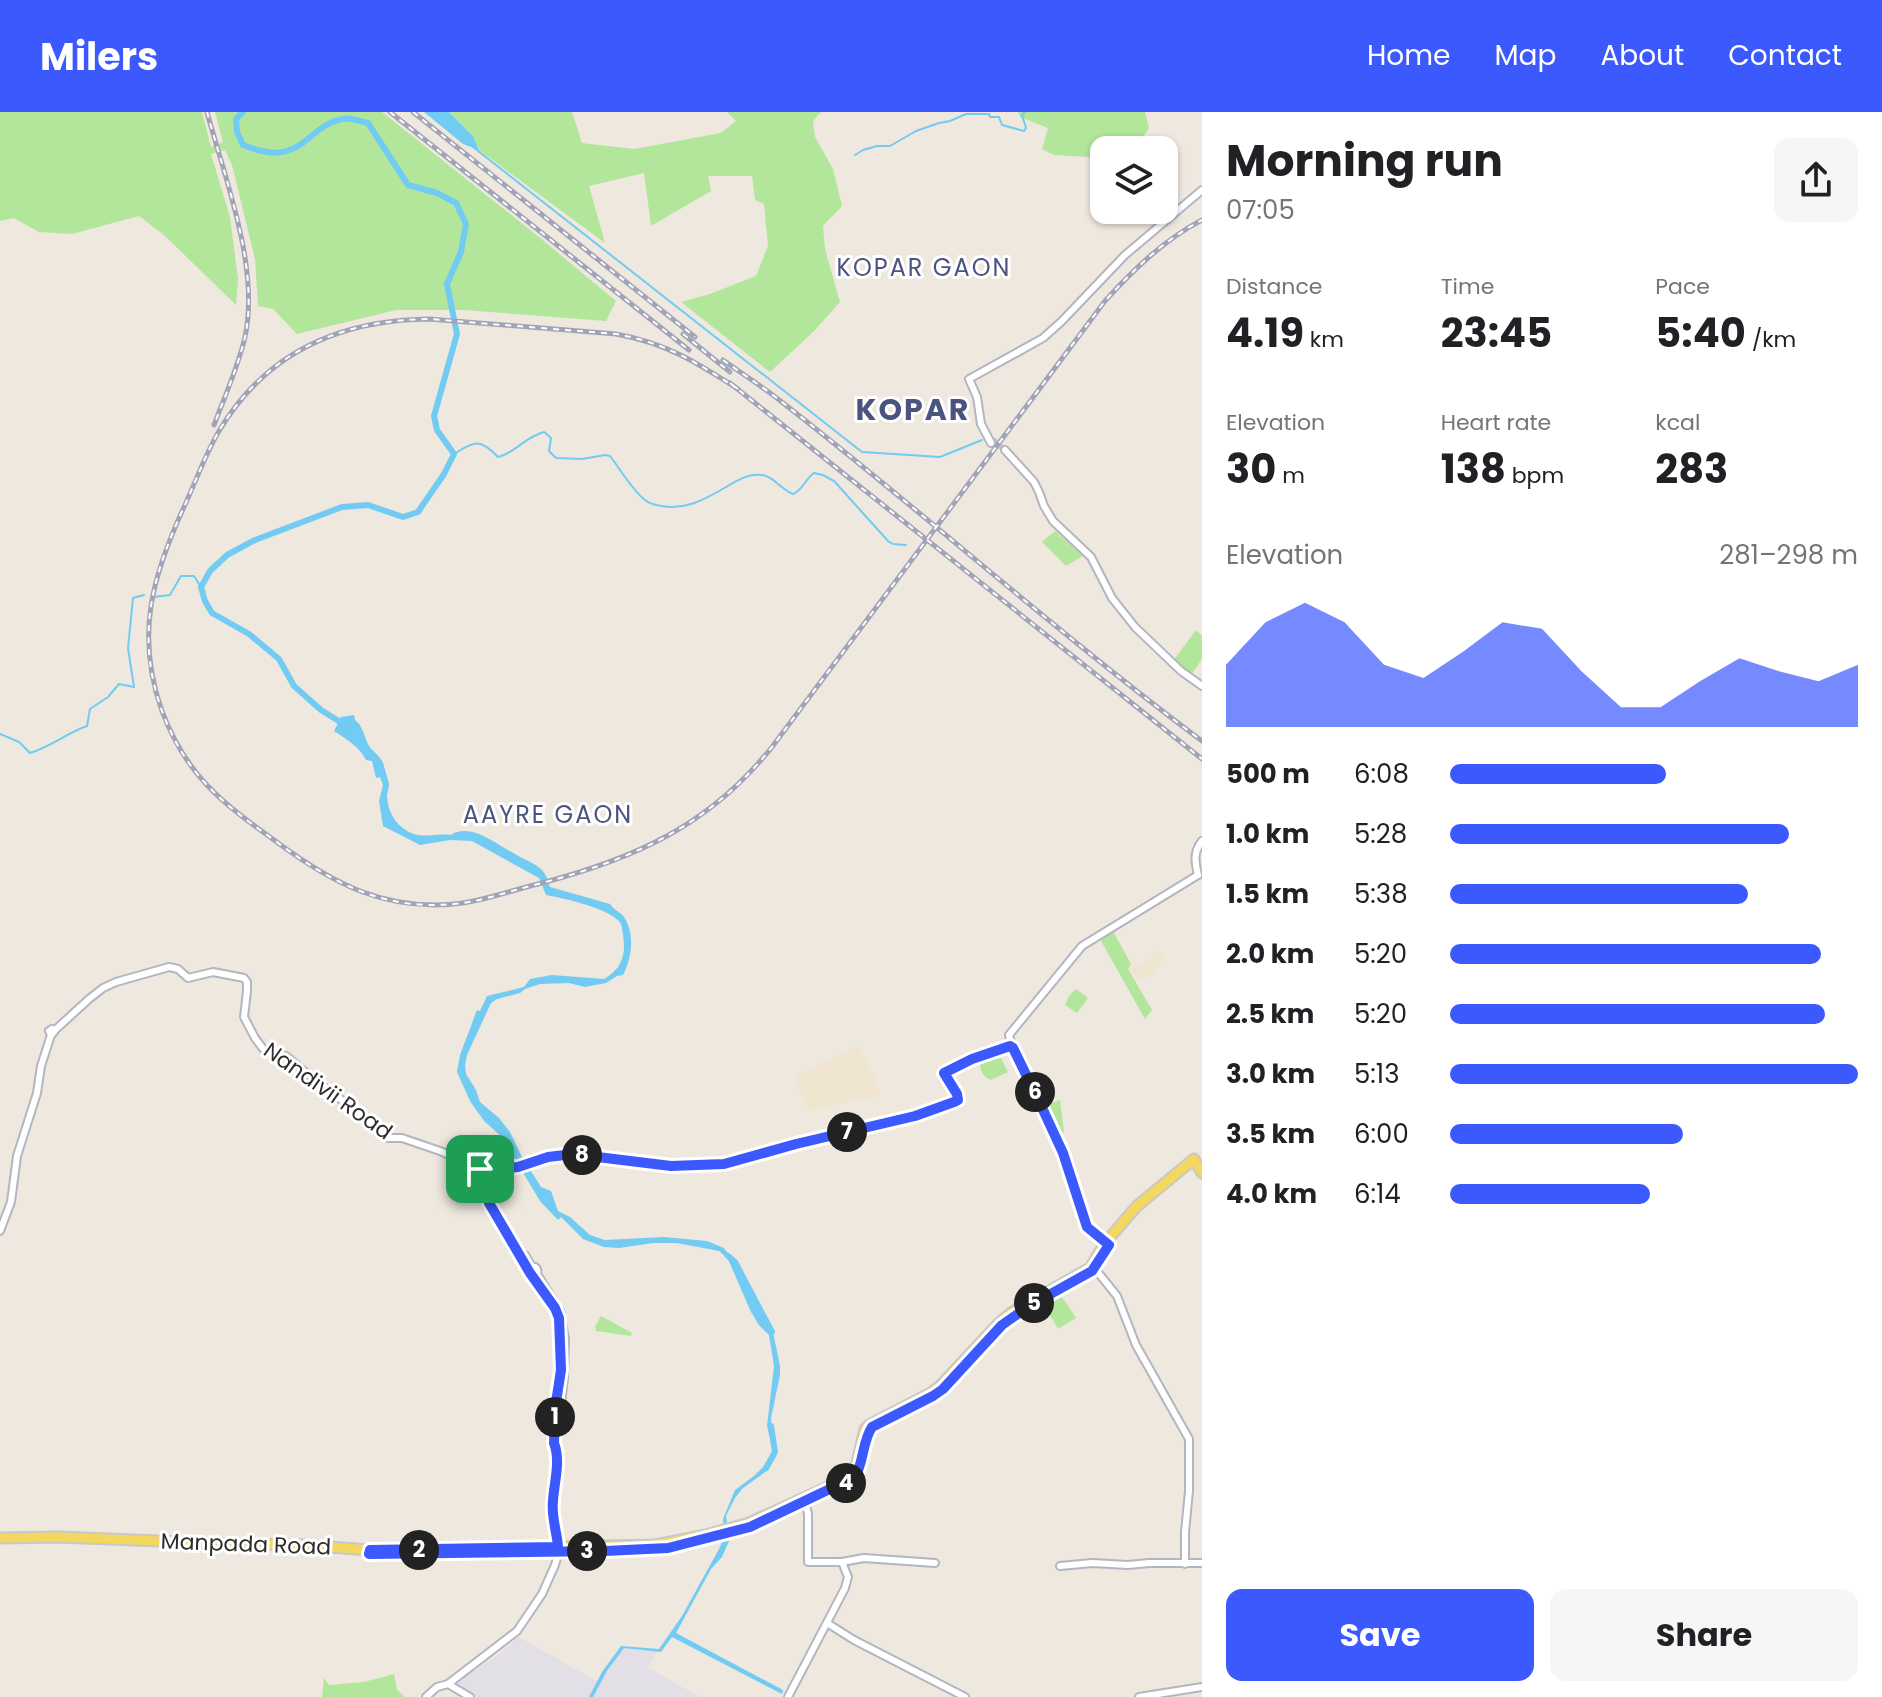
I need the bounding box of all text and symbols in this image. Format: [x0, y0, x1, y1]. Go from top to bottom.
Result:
text: Milers [40, 30, 158, 83]
text: Home [1367, 36, 1450, 75]
text: Map [1494, 36, 1556, 75]
text: About [1600, 36, 1684, 75]
text: Contact [1728, 36, 1842, 75]
text: Morning run [1226, 130, 1503, 191]
map controls [1090, 136, 1178, 224]
button: layers [1090, 136, 1178, 224]
button: share [1774, 138, 1858, 222]
text: 07:05 [1226, 192, 1295, 228]
district label: KOPAR GAON [837, 251, 1011, 284]
text: Distance [1226, 271, 1322, 302]
text: Time [1441, 271, 1494, 302]
text: Pace [1655, 271, 1710, 302]
text: 4.19 [1226, 305, 1304, 361]
text: 23:45 [1441, 305, 1552, 361]
text: 5:40 [1655, 305, 1746, 361]
text: km [1304, 324, 1344, 355]
text: /km [1746, 324, 1796, 355]
district label: KOPAR [856, 388, 970, 431]
text: Elevation [1226, 407, 1325, 438]
text: Heart rate [1441, 407, 1551, 438]
text: kcal [1655, 407, 1700, 438]
text: 30 [1226, 441, 1276, 497]
text: 138 [1441, 441, 1506, 497]
text: 283 [1655, 441, 1728, 497]
text: m [1276, 460, 1305, 491]
text: bpm [1506, 460, 1564, 491]
text: Elevation [1226, 537, 1343, 573]
text: 281–298 m [1719, 537, 1858, 573]
text: 500 m [1226, 756, 1310, 792]
text: 6:08 [1354, 756, 1409, 792]
district label: AAYRE GAON [463, 798, 633, 831]
text: 1.0 km [1226, 816, 1309, 852]
text: 5:28 [1354, 816, 1407, 852]
text: 1.5 km [1226, 876, 1309, 912]
text: 5:38 [1354, 876, 1408, 912]
text: 2.0 km [1226, 936, 1314, 972]
text: 5:20 [1354, 936, 1407, 972]
text: 2.5 km [1226, 996, 1314, 1032]
text: 5:20 [1354, 996, 1407, 1032]
street label: Nandivii Road [257, 1035, 399, 1147]
text: 3.0 km [1226, 1056, 1315, 1092]
text: 5:13 [1354, 1056, 1400, 1092]
pin: 6 [1015, 1072, 1055, 1112]
text: 6 [1028, 1076, 1042, 1107]
pin: 7 [827, 1112, 867, 1152]
text: 7 [841, 1116, 853, 1147]
text: 3.5 km [1226, 1116, 1315, 1152]
text: 6:00 [1354, 1116, 1409, 1152]
pin [446, 1135, 514, 1203]
pin: 8 [562, 1135, 602, 1175]
text: 8 [575, 1139, 589, 1170]
icon: arrive [458, 1147, 502, 1191]
text: 4.0 km [1226, 1176, 1317, 1212]
text: 6:14 [1354, 1176, 1401, 1212]
pin: 5 [1014, 1283, 1054, 1323]
text: 5 [1027, 1287, 1041, 1318]
pin: 1 [535, 1397, 575, 1437]
text: 1 [551, 1401, 559, 1432]
pin: 4 [826, 1463, 866, 1503]
text: 4 [839, 1467, 853, 1498]
street label: Manpada Road [160, 1526, 332, 1562]
pin: 2 [399, 1530, 439, 1570]
pin: 3 [567, 1531, 607, 1571]
text: 2 [413, 1534, 425, 1565]
text: 3 [580, 1535, 594, 1566]
button: Save [1226, 1589, 1534, 1681]
button: Share [1550, 1589, 1858, 1681]

